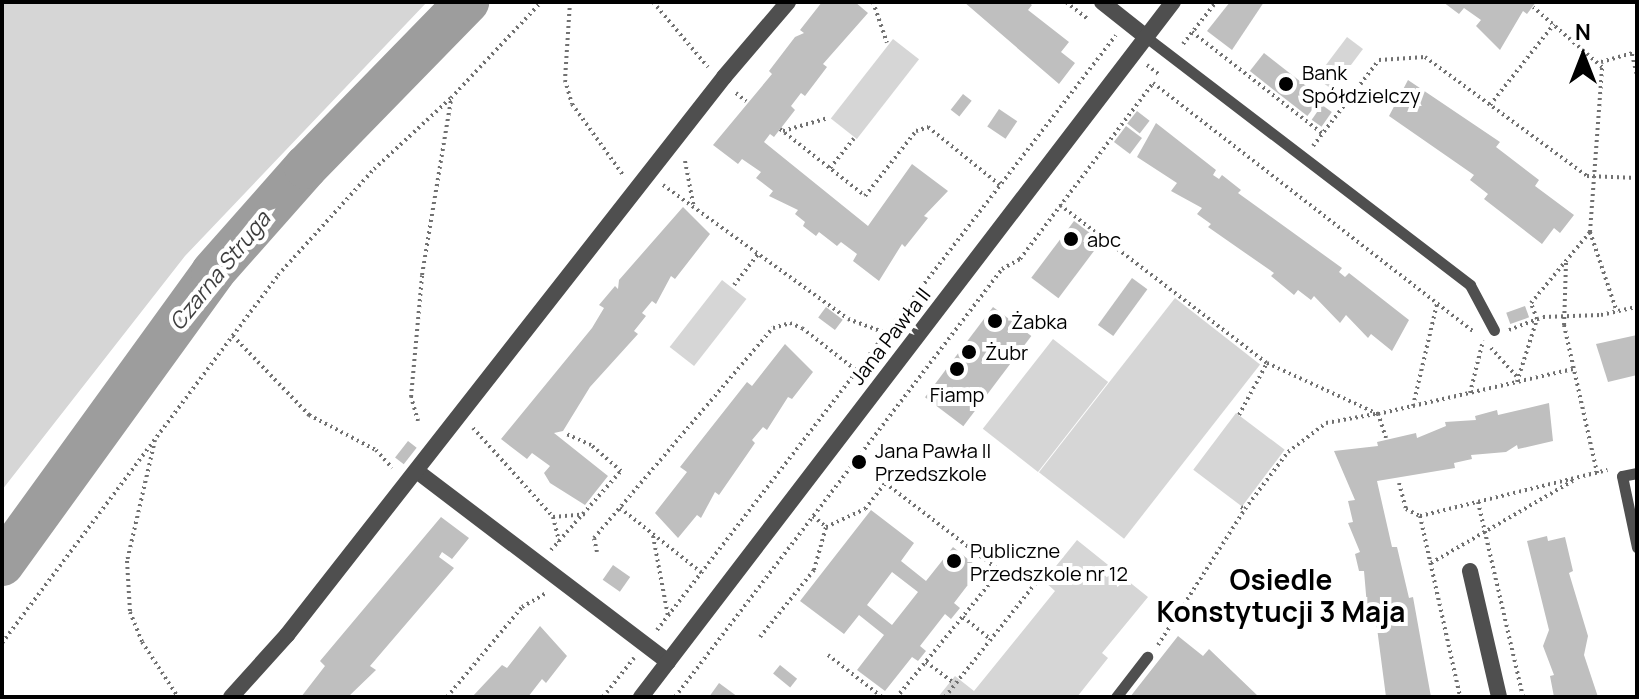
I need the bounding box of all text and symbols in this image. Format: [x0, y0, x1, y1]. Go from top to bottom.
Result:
north arrow [1543, 16, 1623, 96]
text: N [1575, 17, 1591, 47]
place label: Bank Spółdzielczy [1302, 60, 1420, 107]
marker: Bank Spółdzielczy [1277, 75, 1295, 93]
water label: Czarna Struga [164, 206, 276, 336]
place label: abc [1087, 227, 1121, 251]
marker: abc [1062, 230, 1080, 248]
street label: Jana Pawła II [845, 283, 935, 389]
place label: Żabka [1011, 309, 1067, 333]
marker: Żabka [986, 312, 1004, 330]
place label: Żubr [985, 340, 1028, 364]
marker: Żubr [960, 343, 978, 361]
marker: Fiamp [948, 360, 966, 378]
place label: Fiamp [930, 382, 984, 406]
place label: Jana Pawła II Przedszkole [875, 438, 991, 485]
marker: Jana Pawła II Przedszkole [850, 453, 868, 471]
place label: Publiczne Przedszkole nr 12 [970, 538, 1128, 585]
marker: Publiczne Przedszkole nr 12 [945, 552, 963, 570]
district label: Osiedle Konstytucji 3 Maja [1157, 562, 1405, 628]

